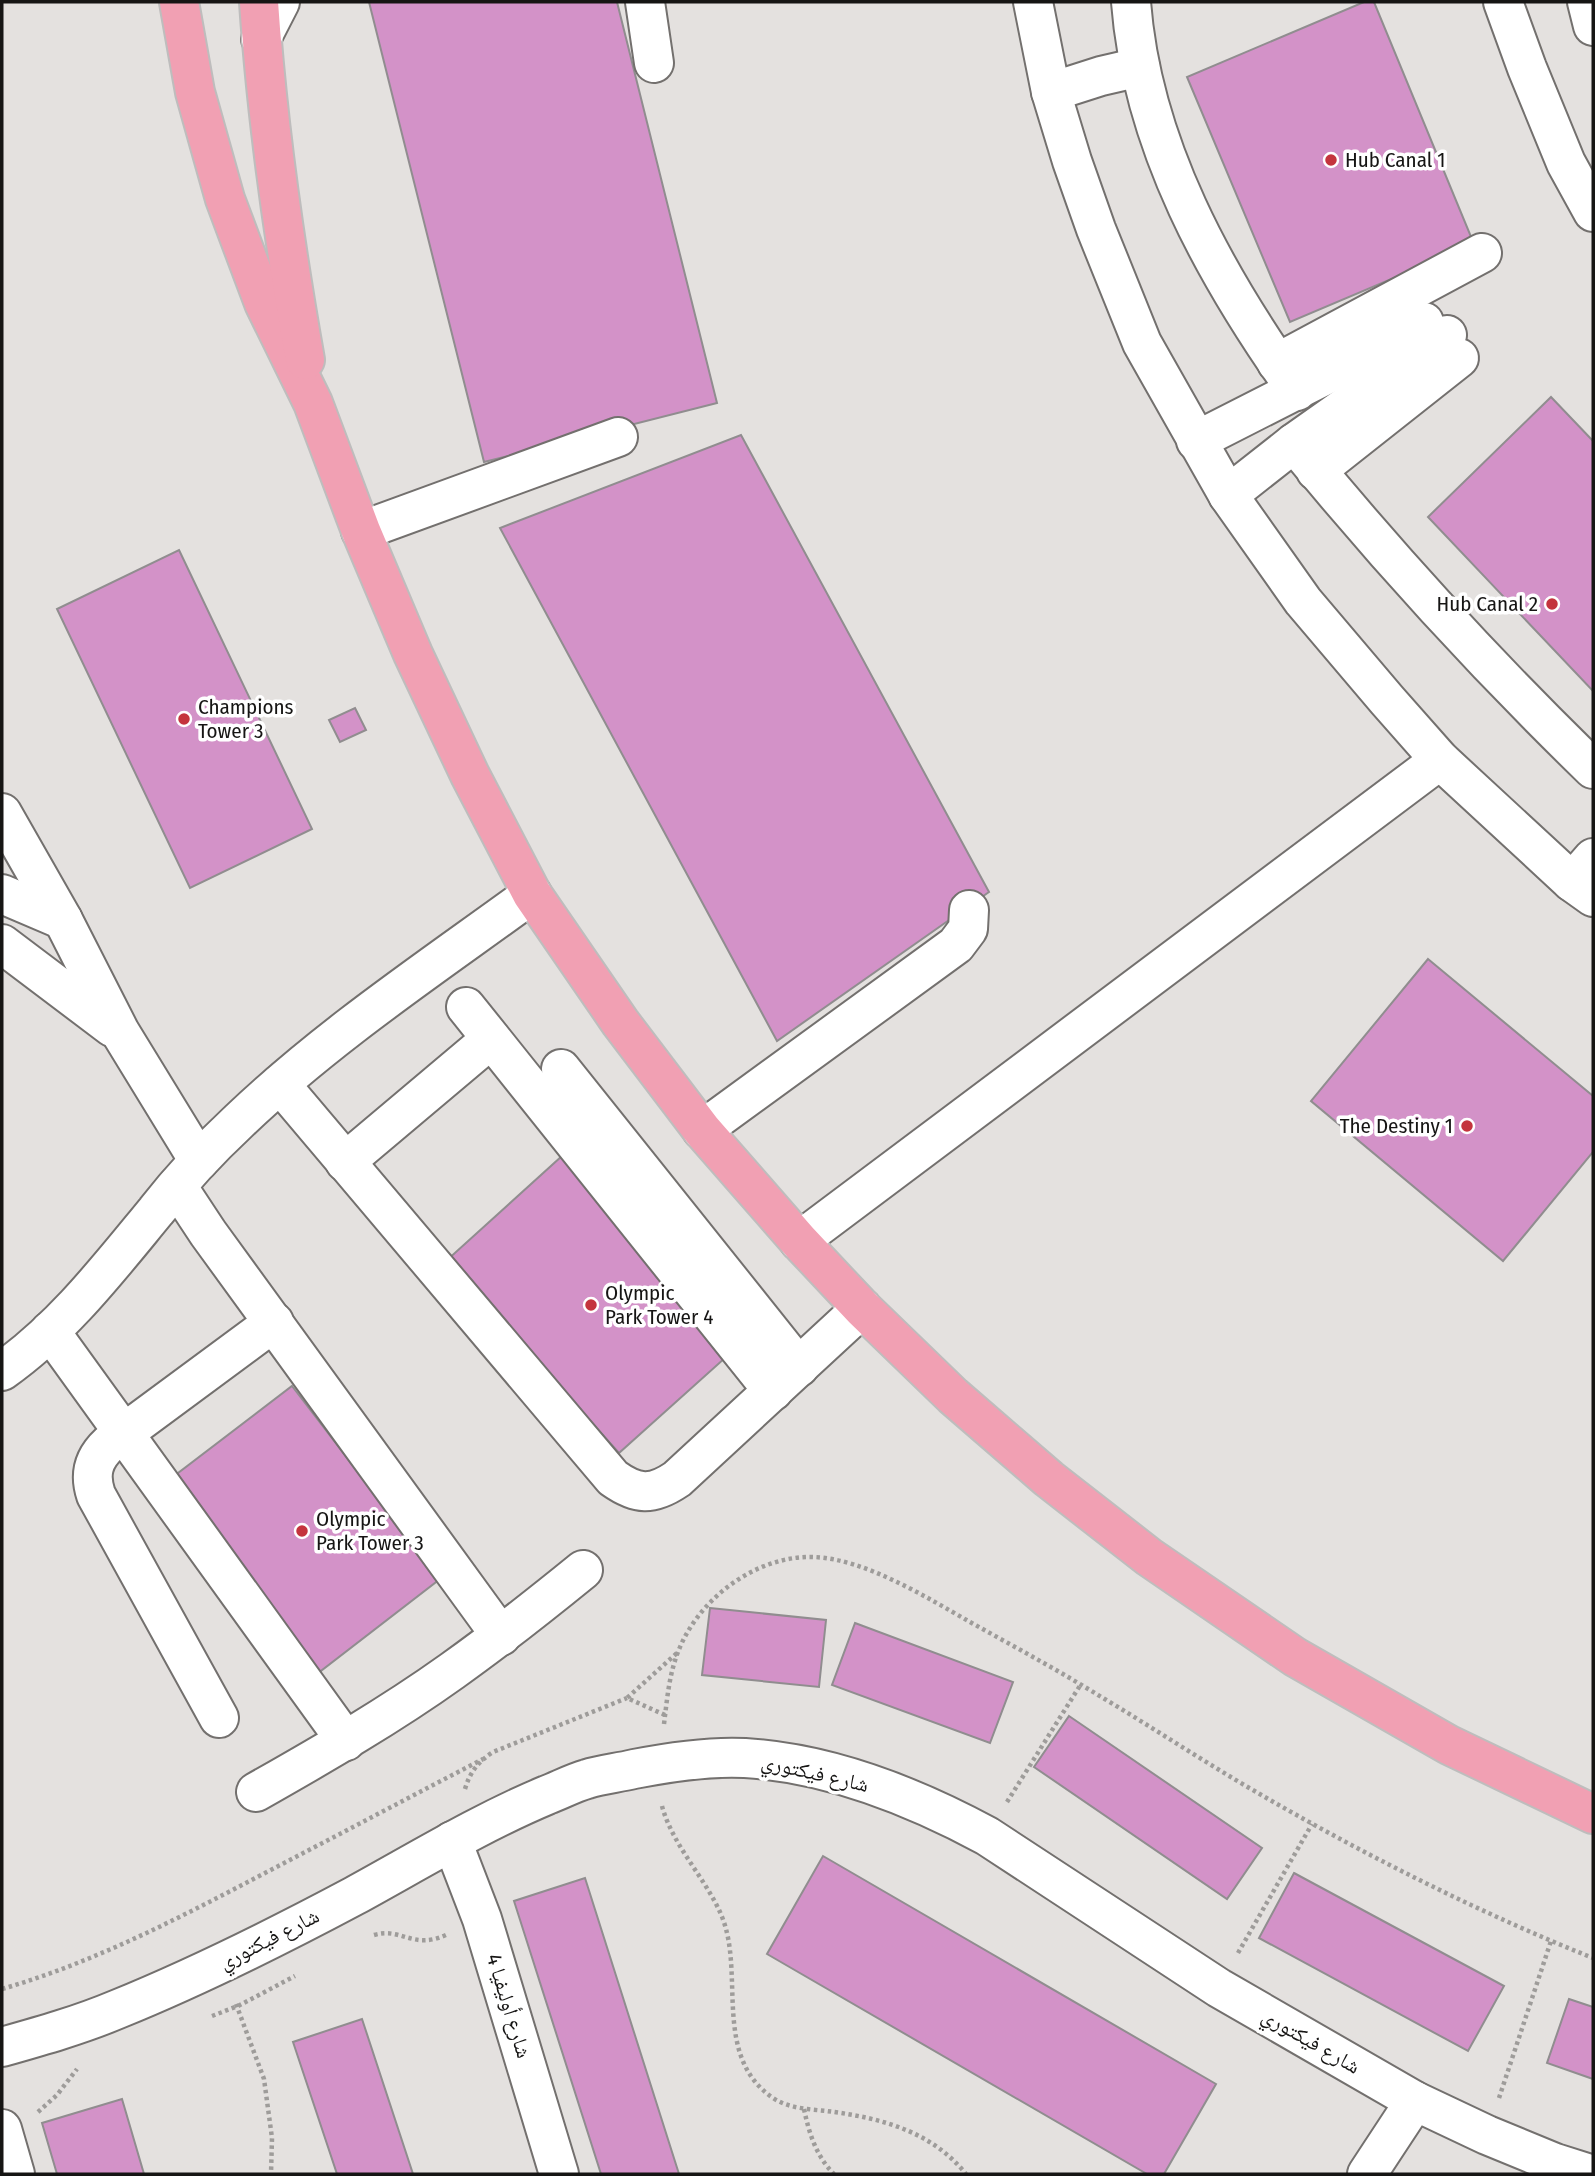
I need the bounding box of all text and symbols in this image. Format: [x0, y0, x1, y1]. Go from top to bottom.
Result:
place label: Hub Canal 1 [1345, 147, 1445, 173]
marker: Hub Canal 1 [1323, 152, 1339, 168]
place label: Hub Canal 2 [1437, 591, 1538, 617]
marker: Hub Canal 2 [1544, 596, 1560, 612]
place label: Champions Tower 3 [198, 694, 294, 744]
marker: Champions Tower 3 [176, 711, 192, 727]
place label: The Destiny 1 [1340, 1113, 1453, 1139]
marker: The Destiny 1 [1459, 1118, 1475, 1134]
place label: Olympic Park Tower 4 [605, 1280, 713, 1330]
marker: Olympic Park Tower 4 [583, 1297, 599, 1313]
place label: Olympic Park Tower 3 [316, 1506, 424, 1556]
marker: Olympic Park Tower 3 [294, 1523, 310, 1539]
street label: شارع فيكتوري [758, 1748, 871, 1801]
street label: شارع فيكتوري [214, 1903, 325, 1978]
street label: شارع أوليفيا 4 [481, 1951, 537, 2061]
street label: شارع فيكتوري [1255, 2002, 1365, 2082]

